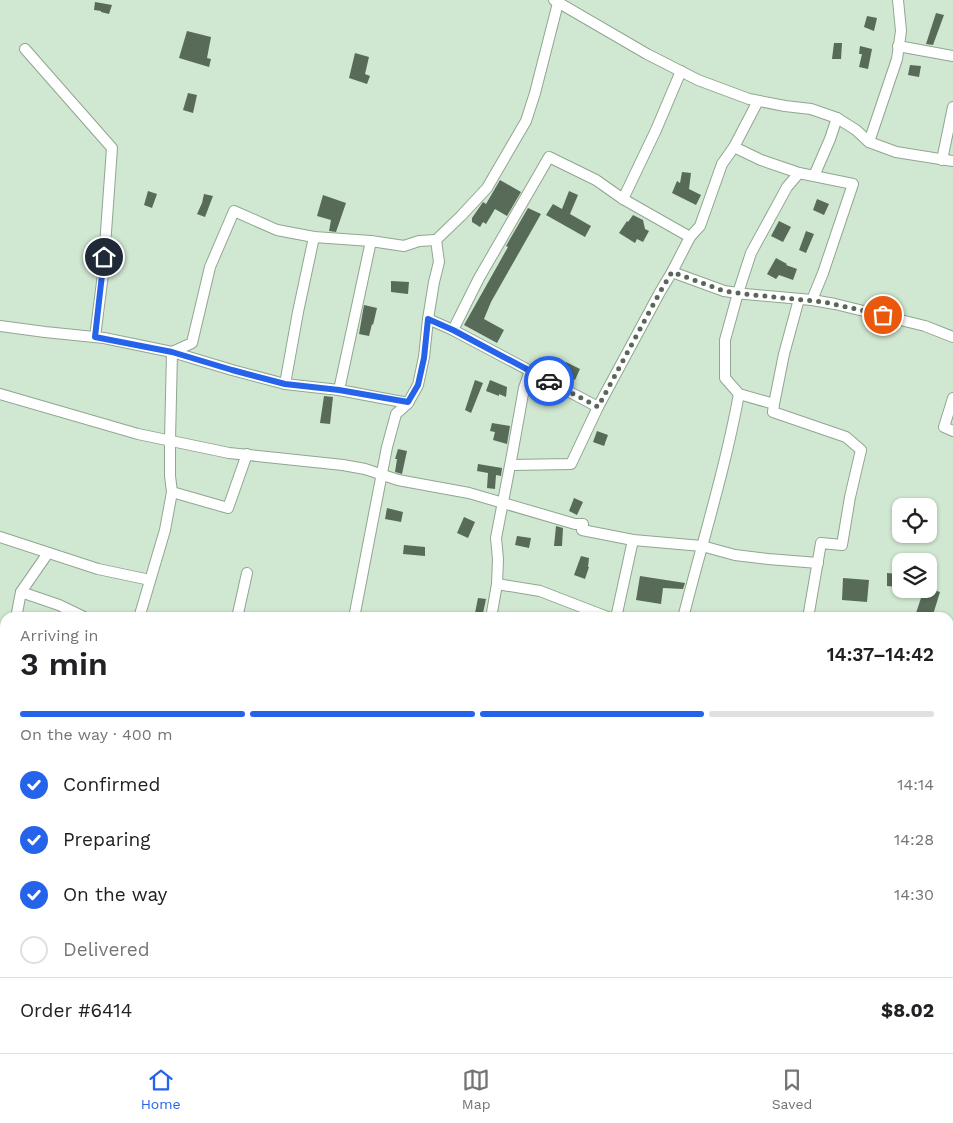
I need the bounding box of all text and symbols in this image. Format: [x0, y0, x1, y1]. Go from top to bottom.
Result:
pin [83, 236, 125, 278]
icon: home [90, 243, 118, 271]
pin [862, 294, 904, 336]
icon: bag [869, 301, 897, 329]
courier [524, 356, 574, 406]
icon: car [535, 367, 563, 395]
map controls [892, 498, 937, 598]
button: locate [892, 498, 937, 543]
button: layers [892, 553, 937, 598]
text: Arriving in [20, 626, 98, 645]
text: 14:37–14:42 [827, 643, 934, 666]
text: 3 min [20, 645, 108, 683]
text: On the way · 400 m [20, 725, 172, 744]
icon: check [20, 771, 48, 799]
text: Confirmed [63, 773, 160, 796]
text: 14:14 [897, 775, 934, 794]
icon: check [20, 826, 48, 854]
text: Preparing [63, 828, 150, 851]
text: 14:28 [894, 830, 934, 849]
icon: check [20, 881, 48, 909]
text: On the way [63, 883, 167, 906]
text: 14:30 [894, 885, 934, 904]
text: Delivered [63, 938, 150, 961]
text: Order #6414 [20, 999, 132, 1022]
text: $8.02 [881, 999, 934, 1022]
tab: Home [141, 1066, 181, 1112]
tab: Map [462, 1066, 490, 1112]
tab: Saved [772, 1066, 812, 1112]

